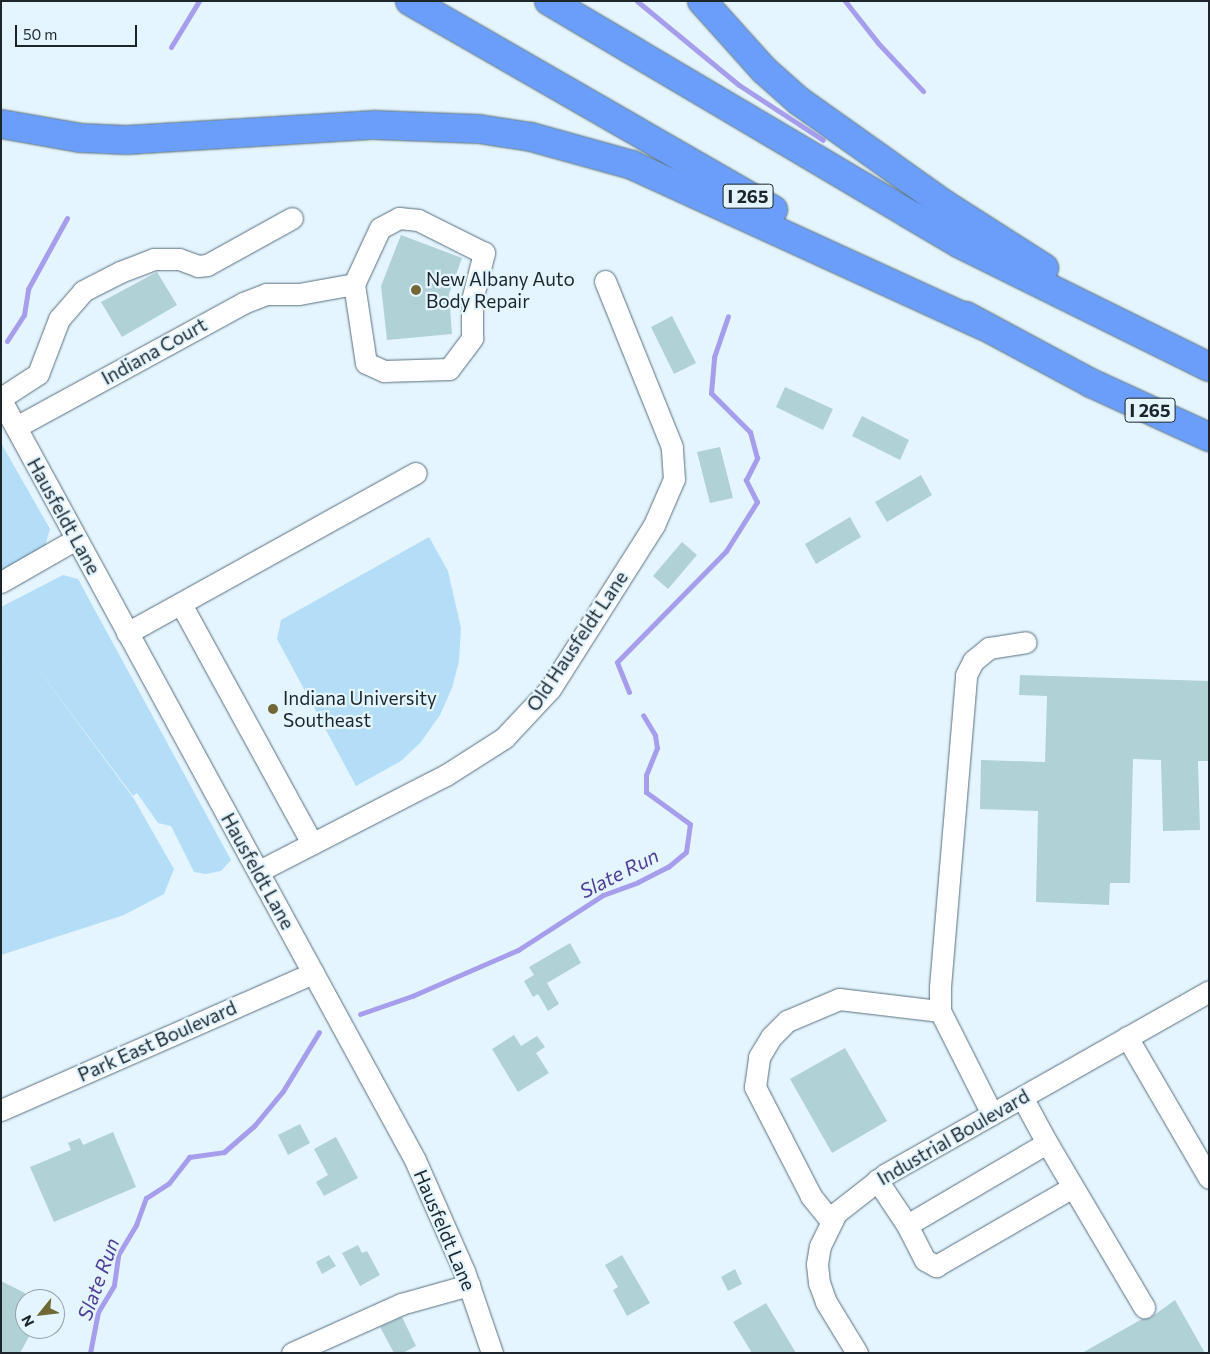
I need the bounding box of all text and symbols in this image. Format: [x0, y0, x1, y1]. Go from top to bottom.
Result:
scale bar [18, 15, 140, 47]
text: 50 m [23, 25, 57, 43]
road number: I 265 [722, 180, 774, 212]
place label: New Albany Auto Body Repair [426, 268, 575, 312]
marker: New Albany Auto Body Repair [410, 284, 422, 296]
street label: Indiana Court [97, 313, 211, 389]
road number: I 265 [1124, 394, 1176, 426]
street label: Hausfeldt Lane [23, 454, 105, 578]
street label: Old Hausfeldt Lane [522, 566, 632, 716]
place label: Indiana University Southeast [283, 687, 437, 731]
marker: Indiana University Southeast [267, 703, 279, 715]
street label: Hausfeldt Lane [217, 809, 299, 933]
water label: Slate Run [575, 843, 663, 903]
street label: Park East Boulevard [74, 996, 240, 1086]
street label: Industrial Boulevard [873, 1084, 1033, 1190]
street label: Hausfeldt Lane [409, 1166, 481, 1294]
water label: Slate Run [72, 1235, 124, 1323]
north arrow [15, 1289, 65, 1339]
text: N [17, 1312, 37, 1330]

